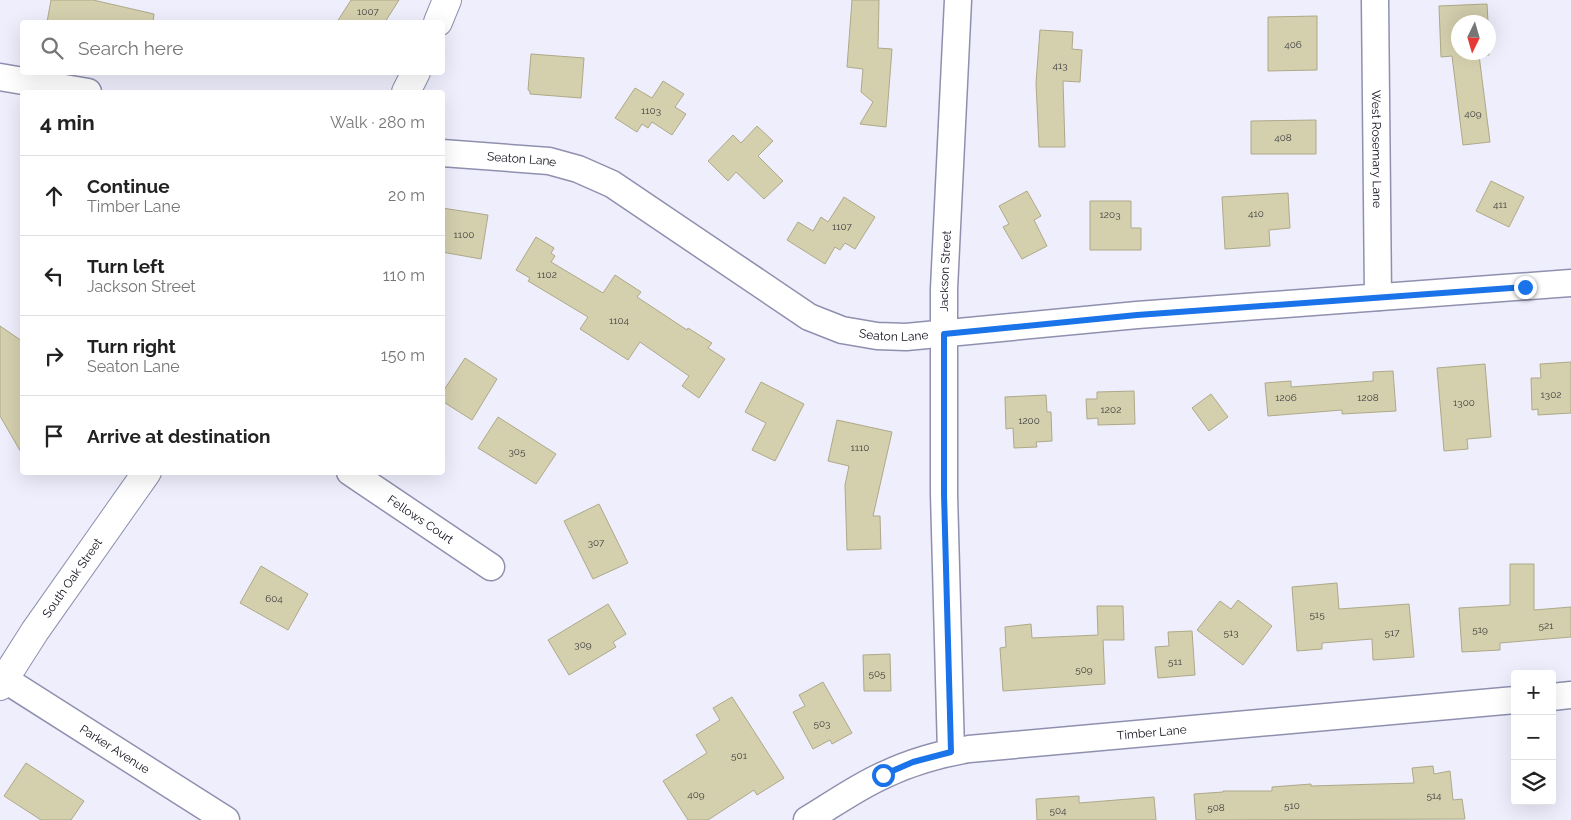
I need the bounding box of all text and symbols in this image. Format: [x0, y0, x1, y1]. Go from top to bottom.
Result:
house number: 1007 [357, 6, 380, 17]
north arrow [1451, 15, 1496, 60]
search box [20, 20, 445, 75]
icon: search [38, 34, 66, 62]
text: Search here [78, 37, 184, 59]
house number: 406 [1284, 39, 1302, 50]
house number: 413 [1052, 60, 1068, 71]
street label: West Rosemary Lane [1369, 90, 1384, 208]
house number: 1103 [641, 105, 661, 116]
house number: 409 [1464, 108, 1482, 119]
text: 4 min [40, 110, 95, 135]
text: Walk · 280 m [330, 113, 425, 132]
house number: 408 [1274, 132, 1292, 143]
street label: Seaton Lane [487, 149, 558, 170]
text: Continue [87, 175, 170, 197]
icon: ahead [40, 182, 68, 210]
text: 20 m [388, 186, 425, 205]
text: Timber Lane [87, 197, 180, 216]
house number: 411 [1493, 199, 1508, 210]
house number: 410 [1248, 208, 1264, 219]
house number: 1203 [1100, 209, 1120, 220]
house number: 1107 [832, 221, 853, 232]
house number: 1100 [454, 229, 474, 240]
street label: Jackson Street [937, 230, 954, 312]
text: Turn left [87, 255, 164, 277]
icon: left [40, 262, 68, 290]
text: 110 m [383, 266, 425, 285]
house number: 1102 [537, 269, 557, 280]
route end [1514, 276, 1537, 299]
text: Jackson Street [87, 277, 196, 296]
house number: 1104 [609, 315, 630, 326]
street label: Seaton Lane [858, 326, 929, 344]
text: Turn right [87, 335, 176, 357]
icon: right [40, 342, 68, 370]
text: 150 m [381, 346, 425, 365]
text: Seaton Lane [87, 357, 180, 376]
house number: 1302 [1541, 389, 1561, 400]
house number: 1206 [1275, 392, 1297, 403]
house number: 1208 [1357, 392, 1379, 403]
house number: 1300 [1453, 397, 1475, 408]
house number: 1202 [1101, 404, 1121, 415]
house number: 1200 [1018, 415, 1040, 426]
icon: arrive [40, 422, 68, 450]
text: Arrive at destination [87, 425, 271, 447]
house number: 1110 [851, 442, 869, 453]
house number: 305 [509, 446, 526, 457]
street label: Fellows Court [385, 492, 456, 547]
street label: South Oak Street [40, 536, 105, 620]
house number: 307 [588, 537, 605, 548]
house number: 604 [265, 593, 283, 604]
house number: 515 [1309, 609, 1325, 620]
house number: 521 [1539, 620, 1554, 631]
house number: 519 [1472, 624, 1488, 635]
house number: 513 [1223, 627, 1239, 638]
house number: 517 [1384, 627, 1400, 638]
house number: 309 [574, 639, 592, 650]
house number: 511 [1168, 656, 1183, 667]
house number: 509 [1075, 664, 1093, 675]
house number: 505 [868, 668, 886, 679]
map controls [1511, 670, 1556, 805]
button: + [1511, 670, 1556, 715]
button: − [1511, 715, 1556, 760]
house number: 503 [814, 718, 830, 729]
street label: Parker Avenue [77, 722, 152, 777]
street label: Timber Lane [1116, 722, 1187, 743]
house number: 501 [731, 750, 748, 761]
button: layers [1511, 760, 1556, 805]
route start [872, 764, 895, 787]
house number: 409 [687, 789, 705, 800]
house number: 514 [1426, 790, 1442, 801]
house number: 510 [1284, 800, 1300, 811]
house number: 508 [1207, 802, 1225, 813]
house number: 504 [1049, 805, 1067, 816]

